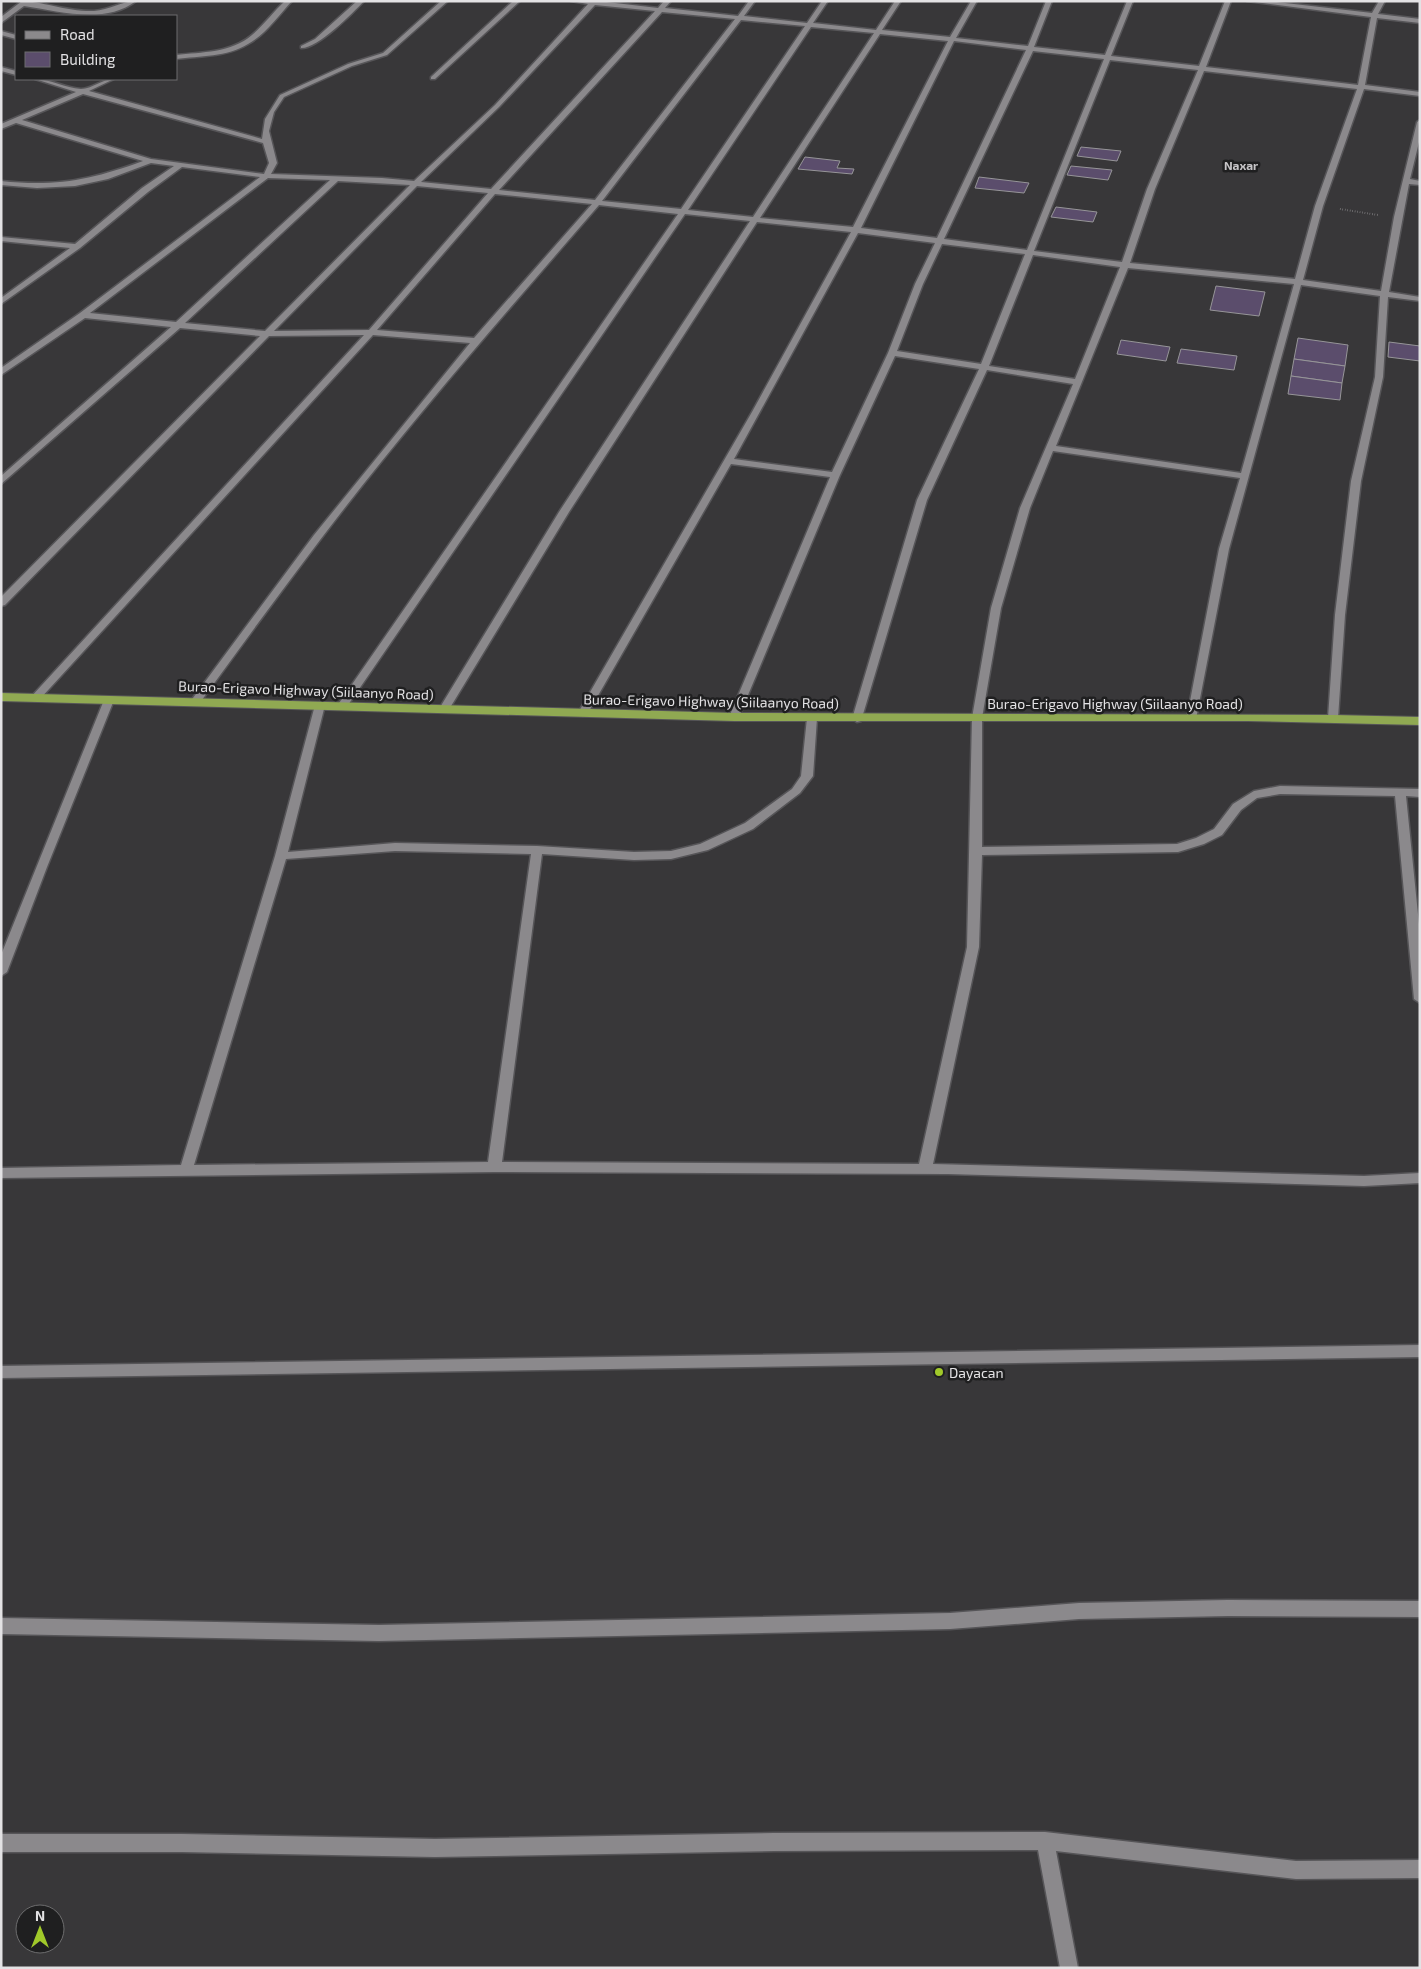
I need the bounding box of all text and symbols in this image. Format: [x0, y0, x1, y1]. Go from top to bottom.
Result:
legend [15, 15, 178, 80]
text: Road [60, 25, 95, 43]
text: Building [60, 50, 116, 68]
district label: Naxar [1224, 158, 1258, 172]
street label: Burao-Erigavo Highway (Siilaanyo Road) [178, 677, 434, 703]
street label: Burao-Erigavo Highway (Siilaanyo Road) [583, 690, 839, 712]
street label: Burao-Erigavo Highway (Siilaanyo Road) [987, 695, 1243, 712]
place label: Dayacan [949, 1364, 1004, 1381]
marker: Dayacan [933, 1366, 945, 1378]
north arrow [15, 1904, 65, 1954]
text: N [35, 1907, 45, 1924]

